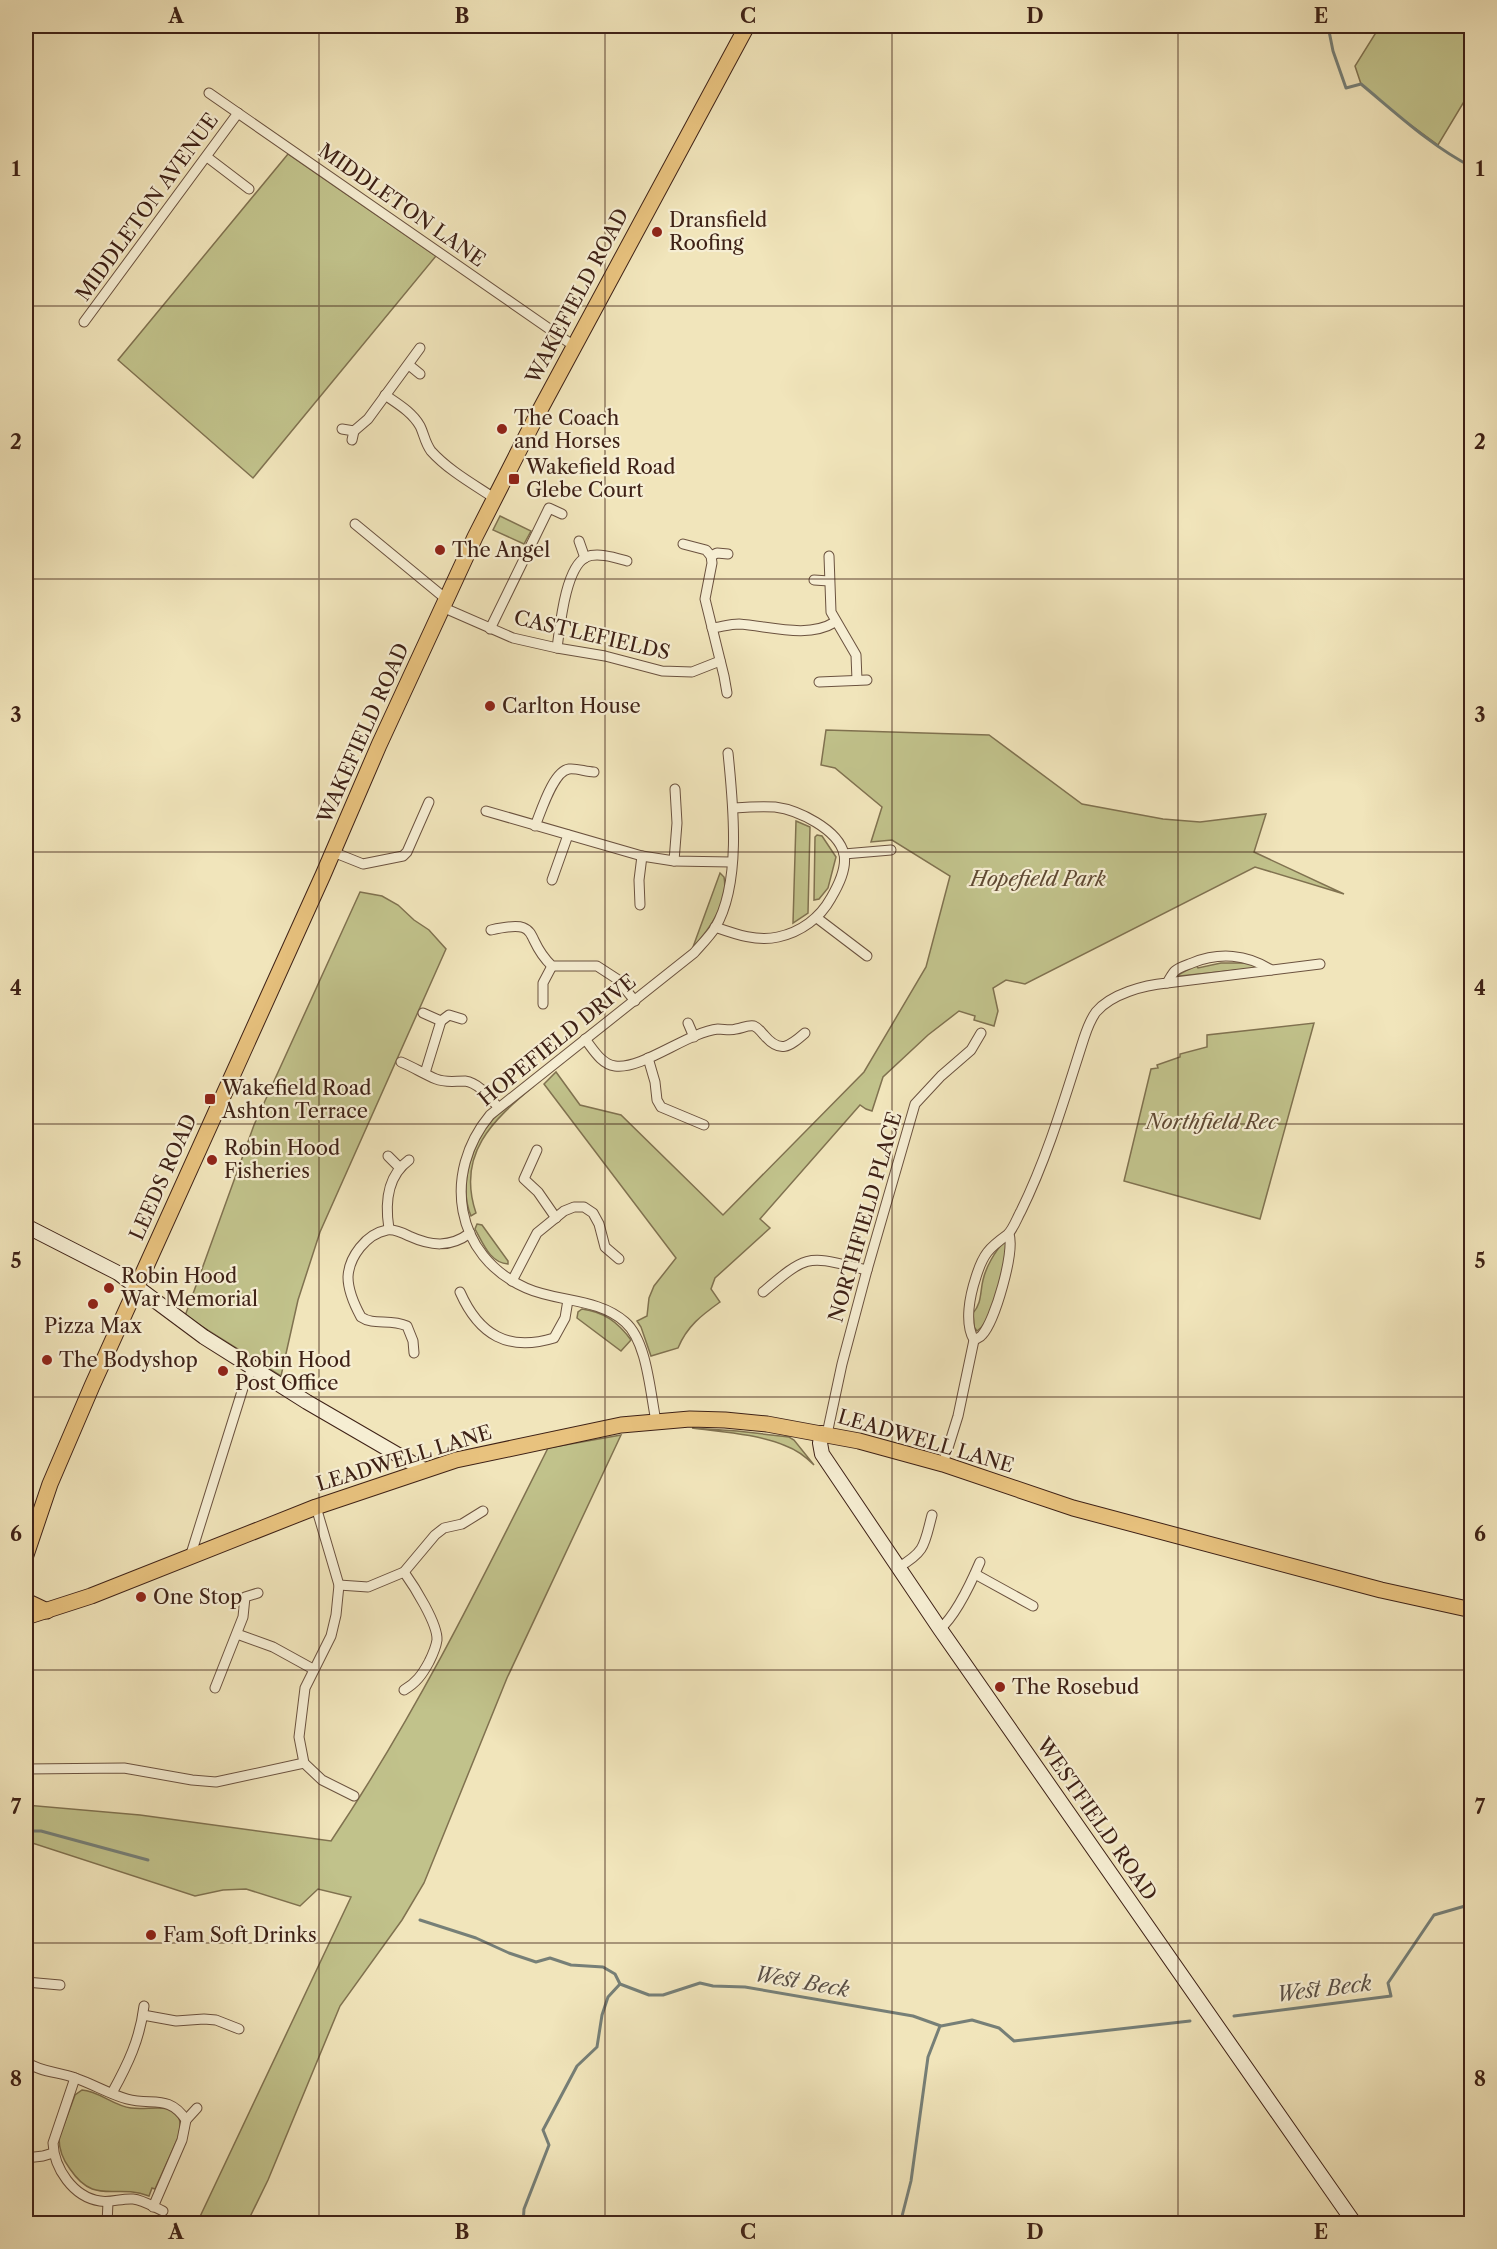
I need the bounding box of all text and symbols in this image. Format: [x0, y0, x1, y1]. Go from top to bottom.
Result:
text: A [167, 4, 184, 28]
text: B [455, 4, 470, 28]
text: C [740, 4, 756, 28]
text: D [1026, 4, 1044, 28]
text: E [1314, 4, 1328, 28]
street label: MIDDLETON AVENUE [71, 108, 223, 306]
street label: MIDDLETON LANE [314, 138, 490, 272]
text: 1 [12, 157, 21, 181]
text: 1 [1476, 157, 1485, 181]
street label: WAKEFIELD ROAD [520, 204, 633, 389]
place label: Dransfield Roofing [669, 208, 767, 255]
marker: Dransfield Roofing [650, 225, 664, 239]
place label: The Coach and Horses [514, 406, 621, 453]
marker: The Coach and Horses [495, 422, 509, 436]
text: 2 [10, 430, 22, 454]
text: 2 [1474, 430, 1486, 454]
place label: Wakefield Road Glebe Court [525, 455, 675, 502]
marker: Wakefield Road Glebe Court [507, 472, 521, 486]
place label: The Angel [452, 538, 550, 562]
marker: The Angel [433, 543, 447, 557]
street label: CASTLEFIELDS [512, 605, 672, 665]
street label: WAKEFIELD ROAD [312, 639, 414, 828]
place label: Carlton House [502, 694, 641, 718]
marker: Carlton House [483, 699, 497, 713]
text: 3 [10, 703, 22, 727]
text: 3 [1474, 703, 1486, 727]
park label: Hopefield Park [968, 867, 1107, 891]
street label: HOPEFIELD DRIVE [473, 969, 641, 1111]
text: 4 [10, 976, 22, 1000]
text: 4 [1474, 976, 1486, 1000]
place label: Wakefield Road Ashton Terrace [221, 1076, 371, 1123]
marker: Wakefield Road Ashton Terrace [203, 1092, 217, 1106]
street label: NORTHFIELD PLACE [823, 1109, 907, 1325]
street label: LEEDS ROAD [124, 1110, 202, 1244]
park label: Northfield Rec [1144, 1110, 1279, 1134]
place label: Robin Hood Fisheries [224, 1136, 340, 1183]
marker: Robin Hood Fisheries [205, 1153, 219, 1167]
text: 5 [10, 1249, 22, 1273]
text: 5 [1474, 1249, 1486, 1273]
place label: Robin Hood War Memorial [120, 1264, 258, 1311]
marker: Robin Hood War Memorial [102, 1281, 116, 1295]
marker: Pizza Max [86, 1297, 100, 1311]
place label: Pizza Max [44, 1314, 142, 1338]
place label: The Bodyshop [59, 1348, 198, 1372]
place label: Robin Hood Post Office [235, 1348, 351, 1395]
marker: The Bodyshop [40, 1353, 54, 1367]
marker: Robin Hood Post Office [216, 1364, 230, 1378]
street label: LEADWELL LANE [835, 1404, 1017, 1478]
street label: LEADWELL LANE [313, 1420, 495, 1496]
text: 6 [10, 1522, 22, 1546]
text: 6 [1474, 1522, 1486, 1546]
place label: One Stop [153, 1585, 242, 1609]
marker: One Stop [134, 1590, 148, 1604]
place label: The Rosebud [1012, 1675, 1139, 1699]
marker: The Rosebud [993, 1680, 1007, 1694]
street label: WESTFIELD ROAD [1031, 1732, 1162, 1905]
text: 7 [11, 1795, 22, 1819]
text: 7 [1475, 1795, 1486, 1819]
place label: Fam Soft Drinks [163, 1923, 317, 1947]
marker: Fam Soft Drinks [144, 1928, 158, 1942]
water label: West Beck [753, 1961, 852, 2002]
water label: West Beck [1275, 1970, 1373, 2007]
text: 8 [10, 2067, 22, 2091]
text: 8 [1474, 2067, 1486, 2091]
text: A [167, 2220, 184, 2244]
text: B [455, 2220, 470, 2244]
text: C [740, 2220, 756, 2244]
text: D [1026, 2220, 1044, 2244]
text: E [1314, 2220, 1328, 2244]

